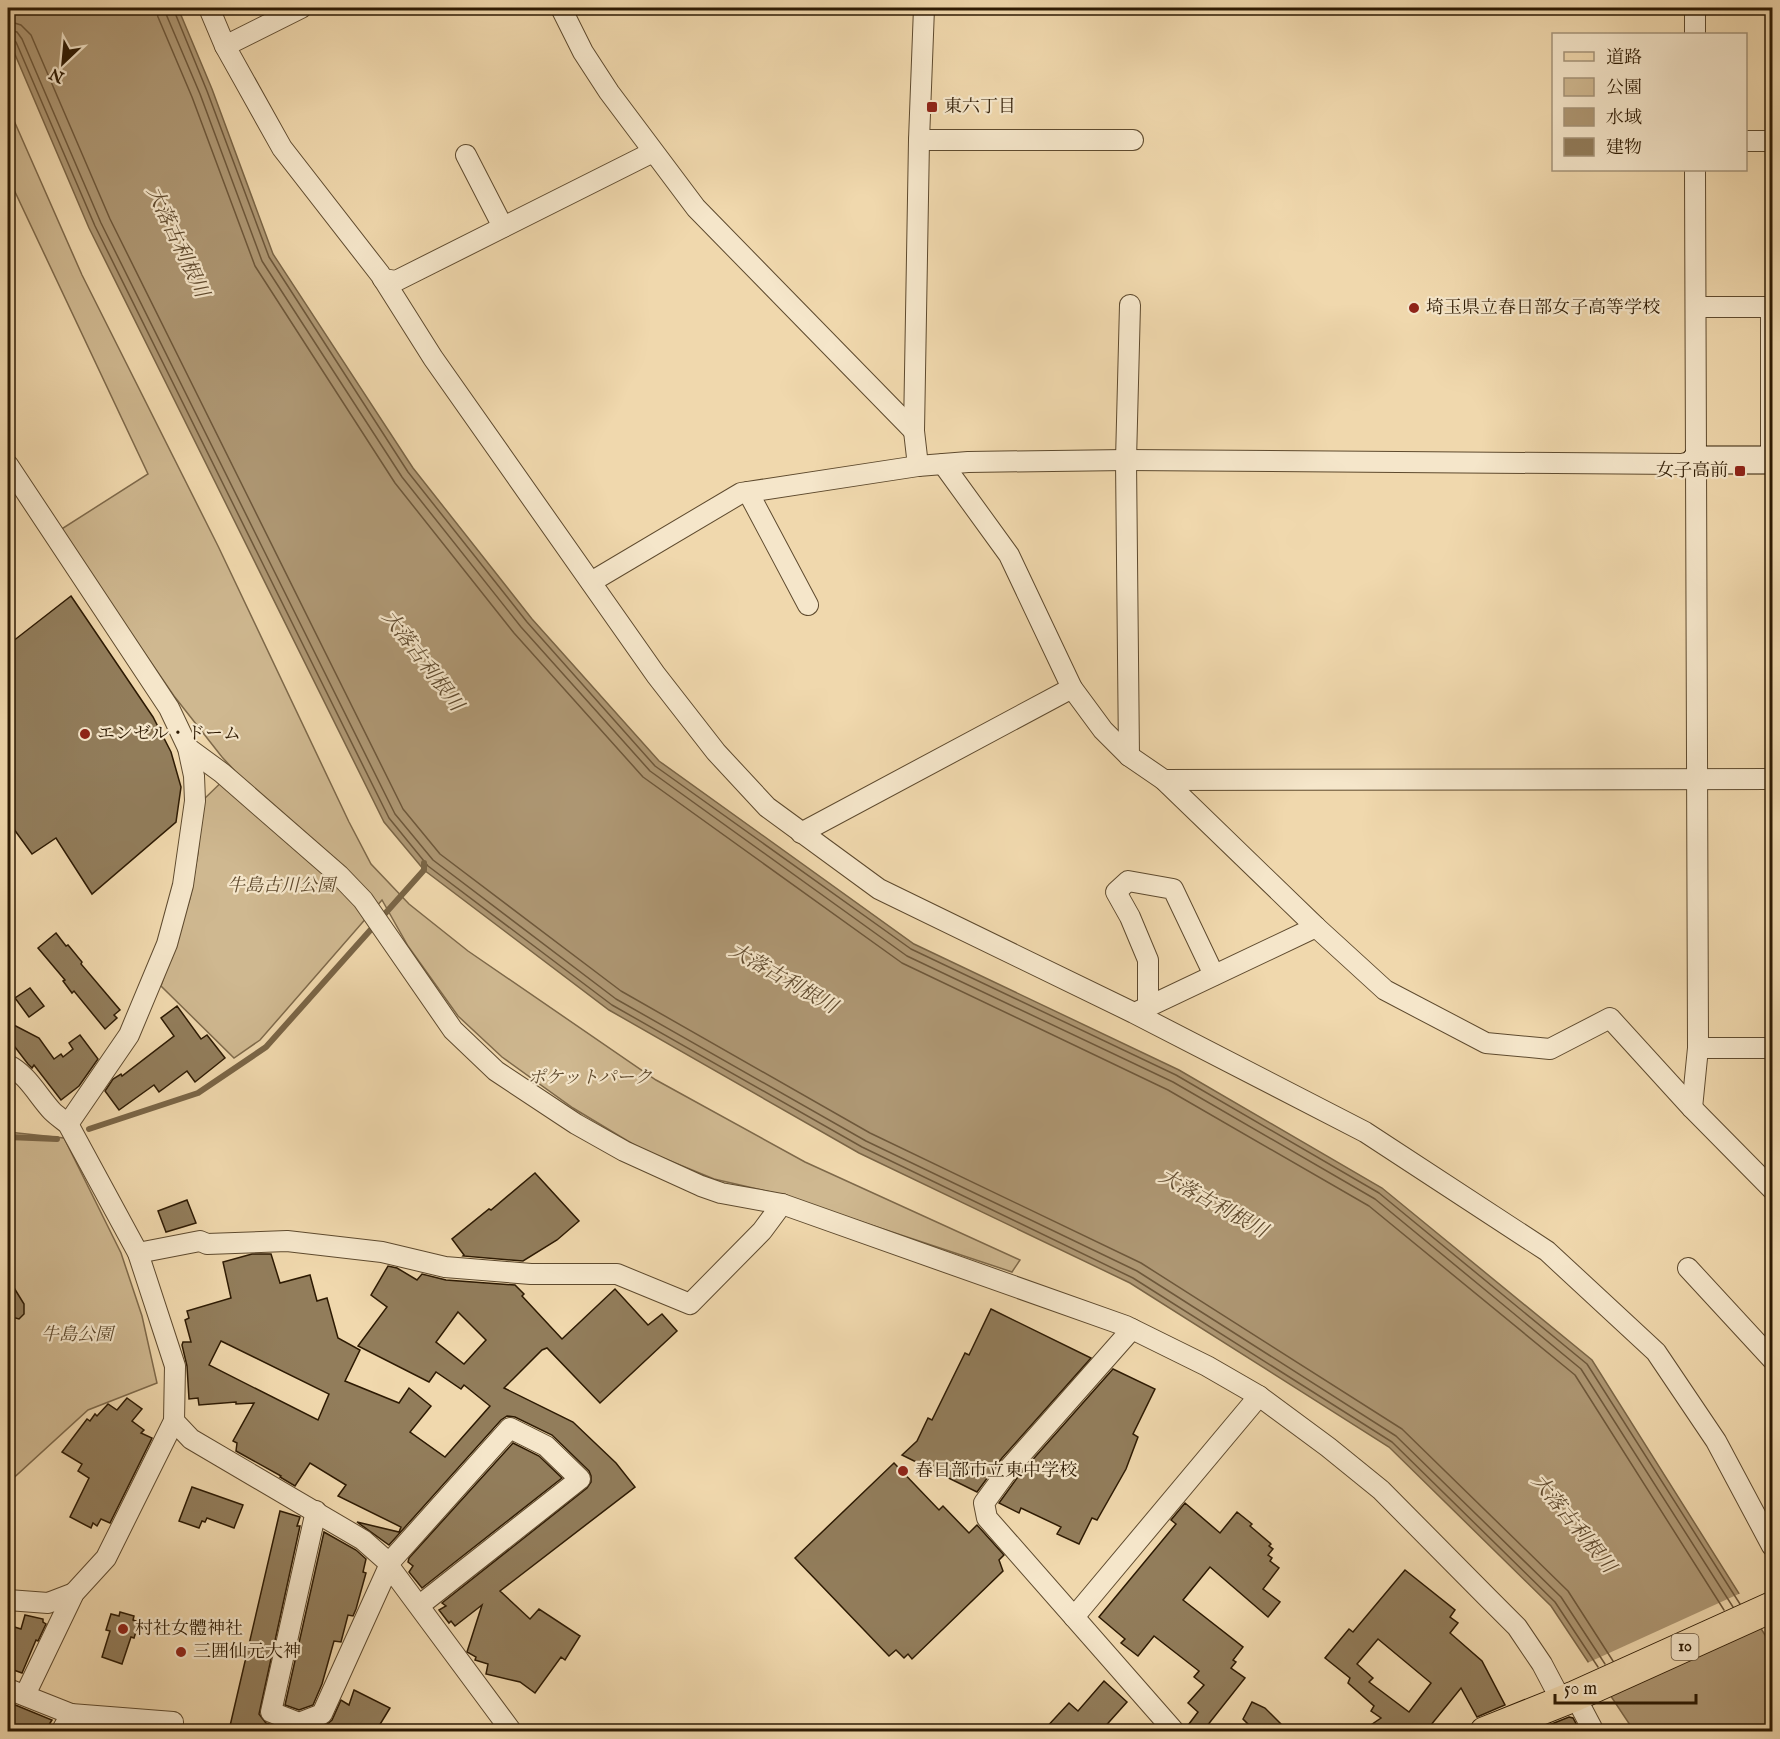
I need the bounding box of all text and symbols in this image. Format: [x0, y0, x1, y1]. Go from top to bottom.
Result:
north arrow [33, 33, 93, 93]
legend [1552, 33, 1747, 171]
text: 道路 [1606, 47, 1642, 70]
text: N [47, 63, 69, 87]
text: 公園 [1606, 77, 1642, 100]
place label: 東六丁目 [944, 96, 1016, 119]
marker: 東六丁目 [925, 100, 939, 114]
text: 水域 [1606, 107, 1642, 130]
text: 建物 [1606, 137, 1642, 160]
water label: 大落古利根川 [140, 182, 215, 303]
place label: 埼玉県立春日部女子高等学校 [1426, 297, 1660, 320]
marker: 埼玉県立春日部女子高等学校 [1407, 301, 1421, 315]
place label: 女子高前 [1656, 460, 1728, 483]
marker: 女子高前 [1733, 464, 1747, 478]
water label: 大落古利根川 [376, 606, 469, 718]
place label: エンゼル・ドーム [97, 723, 241, 746]
marker: エンゼル・ドーム [78, 727, 92, 741]
park label: 牛島古川公園 [227, 875, 338, 898]
water label: 大落古利根川 [725, 938, 843, 1021]
park label: ポケットパーク [528, 1067, 652, 1090]
water label: 大落古利根川 [1154, 1164, 1273, 1245]
park label: 牛島公園 [41, 1324, 116, 1347]
place label: 春日部市立東中学校 [915, 1460, 1077, 1483]
marker: 春日部市立東中学校 [896, 1464, 910, 1478]
water label: 大落古利根川 [1526, 1470, 1622, 1580]
place label: 村社女體神社 [135, 1618, 243, 1641]
marker: 村社女體神社 [116, 1622, 130, 1636]
road number: 10 [1672, 1634, 1698, 1660]
place label: 三囲仙元大神 [193, 1641, 301, 1664]
marker: 三囲仙元大神 [174, 1645, 188, 1659]
scale bar [1555, 1667, 1696, 1705]
text: 50 m [1564, 1678, 1597, 1701]

